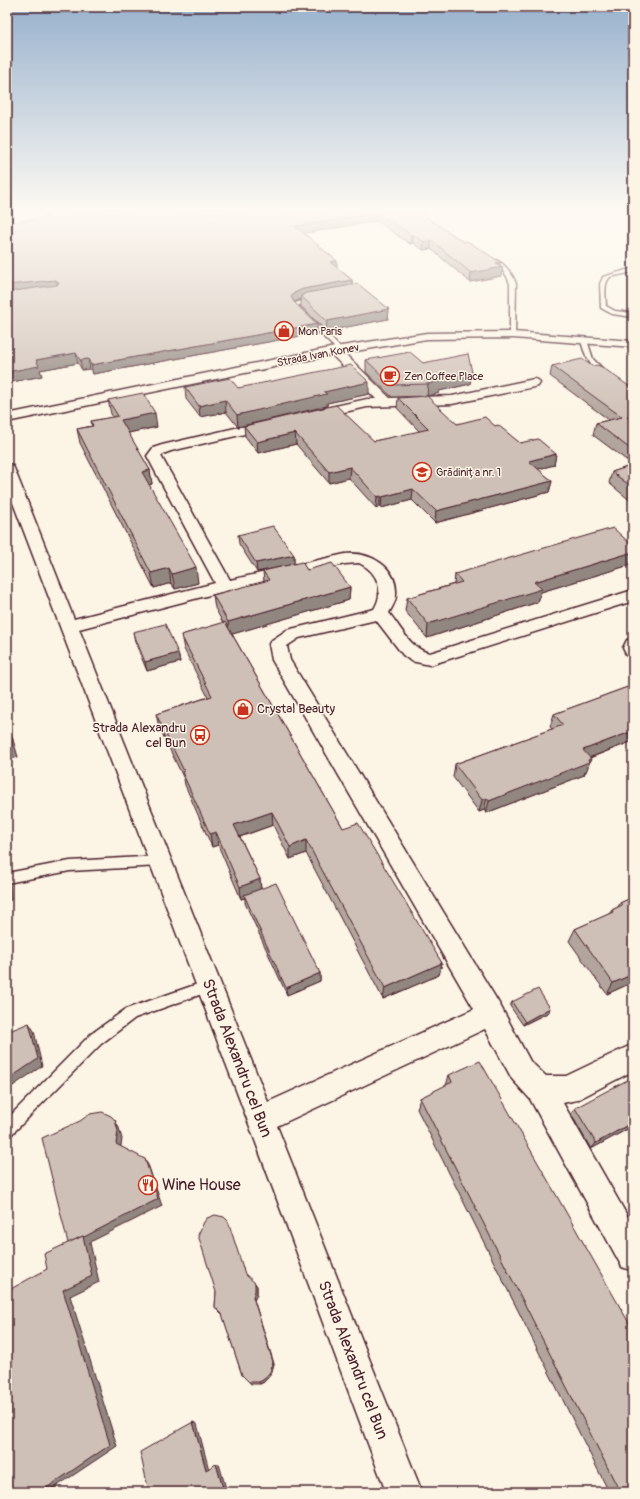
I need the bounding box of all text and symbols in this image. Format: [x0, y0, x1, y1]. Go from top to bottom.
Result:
shop icon: Mon Paris [273, 320, 295, 342]
place label: Mon Paris [298, 325, 342, 338]
street label: Strada Ivan Konev [276, 341, 360, 369]
cafe icon: Zen Coffee Place [379, 365, 401, 387]
place label: Zen Coffee Place [404, 370, 484, 383]
school or university icon: Grădinița nr. 1 [411, 461, 433, 483]
place label: Grădinița nr. 1 [436, 466, 501, 479]
shop icon: Crystal Beauty [232, 698, 254, 720]
place label: Crystal Beauty [257, 701, 336, 717]
place label: Strada Alexandru cel Bun [92, 720, 186, 751]
bus stop icon: Strada Alexandru cel Bun [189, 724, 211, 746]
street label: Strada Alexandru cel Bun [198, 976, 276, 1140]
restaurant icon: Wine House [137, 1174, 159, 1196]
place label: Wine House [162, 1175, 241, 1195]
street label: Strada Alexandru cel Bun [314, 1278, 392, 1442]

